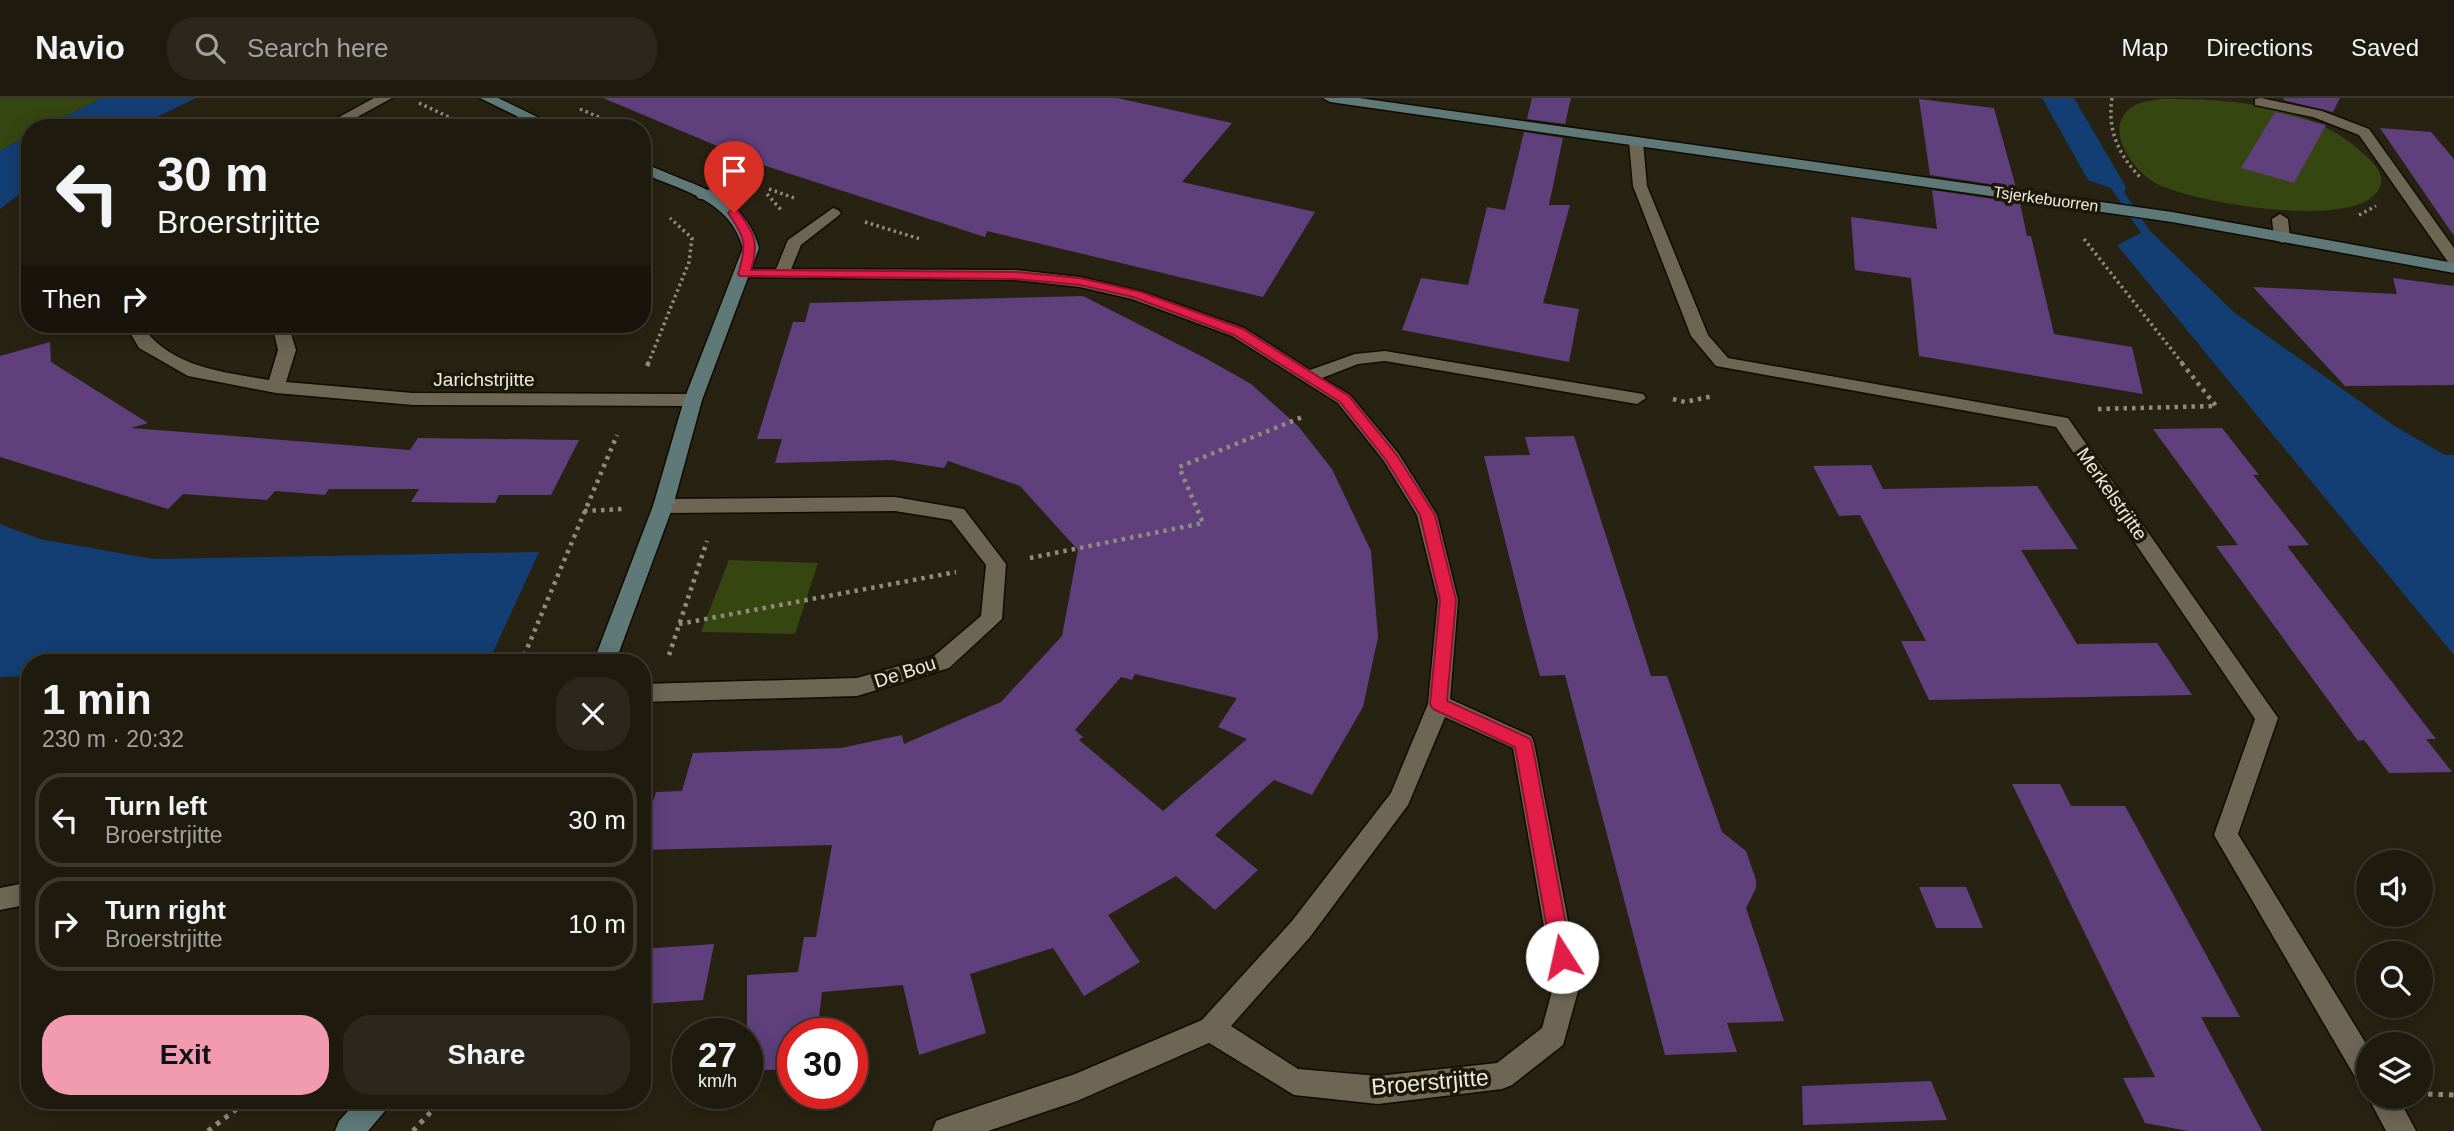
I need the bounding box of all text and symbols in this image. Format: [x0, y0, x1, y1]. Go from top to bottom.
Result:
search box [167, 17, 657, 80]
text: Navio [35, 29, 125, 66]
icon: search [191, 29, 229, 67]
text: Search here [247, 33, 389, 63]
text: Map [2122, 34, 2168, 61]
text: Directions [2206, 34, 2313, 61]
text: Saved [2351, 34, 2419, 61]
pin [704, 141, 764, 213]
icon: left [42, 147, 133, 238]
text: 30 m [157, 147, 269, 201]
icon: arrive [715, 152, 753, 190]
street label: Tsjerkebuorren [1992, 183, 2100, 215]
text: Broerstrjitte [157, 204, 321, 240]
icon: right [115, 280, 153, 318]
text: Then [42, 284, 101, 314]
street label: Jarichstrjitte [433, 369, 535, 390]
street label: Merkelstrjitte [2073, 444, 2151, 544]
street label: De Bou [872, 652, 938, 692]
text: 1 min [42, 676, 152, 723]
button: close [556, 677, 630, 751]
text: 230 m · 20:32 [42, 726, 184, 752]
text: Turn left [105, 791, 207, 821]
icon: left [46, 801, 84, 839]
text: 30 m [568, 805, 626, 835]
text: Broerstrjitte [105, 822, 223, 848]
map controls [2356, 850, 2433, 1109]
button: sound [2356, 850, 2433, 927]
text: Turn right [105, 895, 226, 925]
icon: right [46, 905, 84, 943]
text: 10 m [568, 909, 626, 939]
position arrow [1525, 920, 1599, 994]
text: Broerstrjitte [105, 926, 223, 952]
button: search [2356, 941, 2433, 1018]
button: Exit [42, 1015, 329, 1095]
button: Share [343, 1015, 630, 1095]
speed limit sign: 30 [777, 1018, 868, 1109]
button: layers [2356, 1032, 2433, 1109]
text: 27 [698, 1035, 737, 1074]
street label: Broerstrjitte [1370, 1064, 1490, 1100]
text: km/h [698, 1071, 737, 1091]

